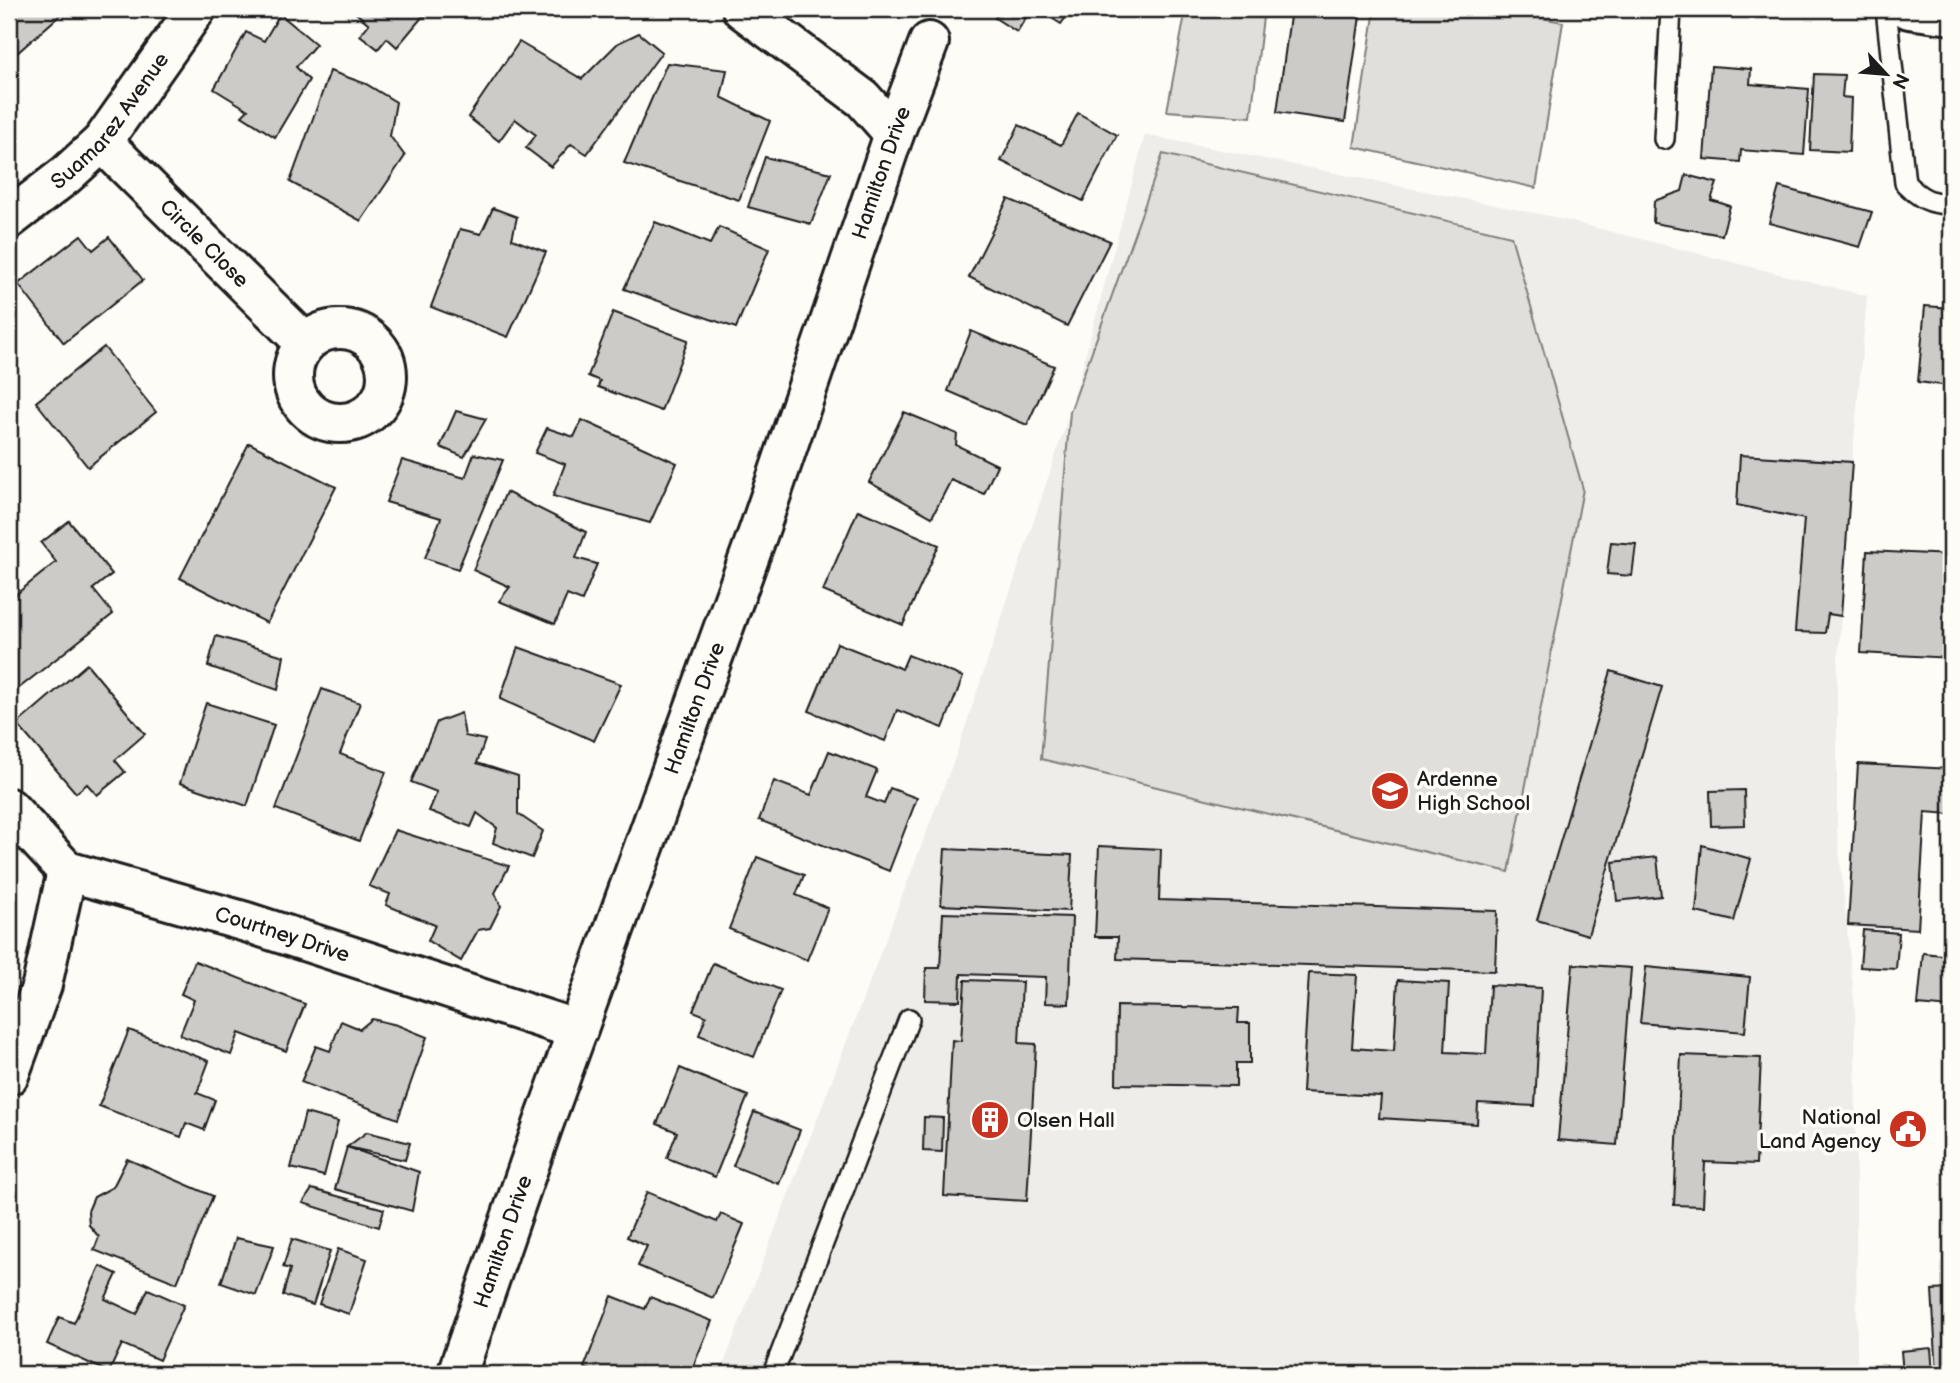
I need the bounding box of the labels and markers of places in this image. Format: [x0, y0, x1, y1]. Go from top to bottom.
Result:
place label: Ardenne High School [1417, 767, 1530, 816]
school or university icon: Ardenne High School [1369, 770, 1411, 812]
building icon: Olsen Hall [969, 1099, 1011, 1141]
place label: National Land Agency [1759, 1105, 1882, 1154]
place label: Olsen Hall [1017, 1108, 1115, 1133]
public building icon: National Land Agency [1887, 1108, 1929, 1150]

